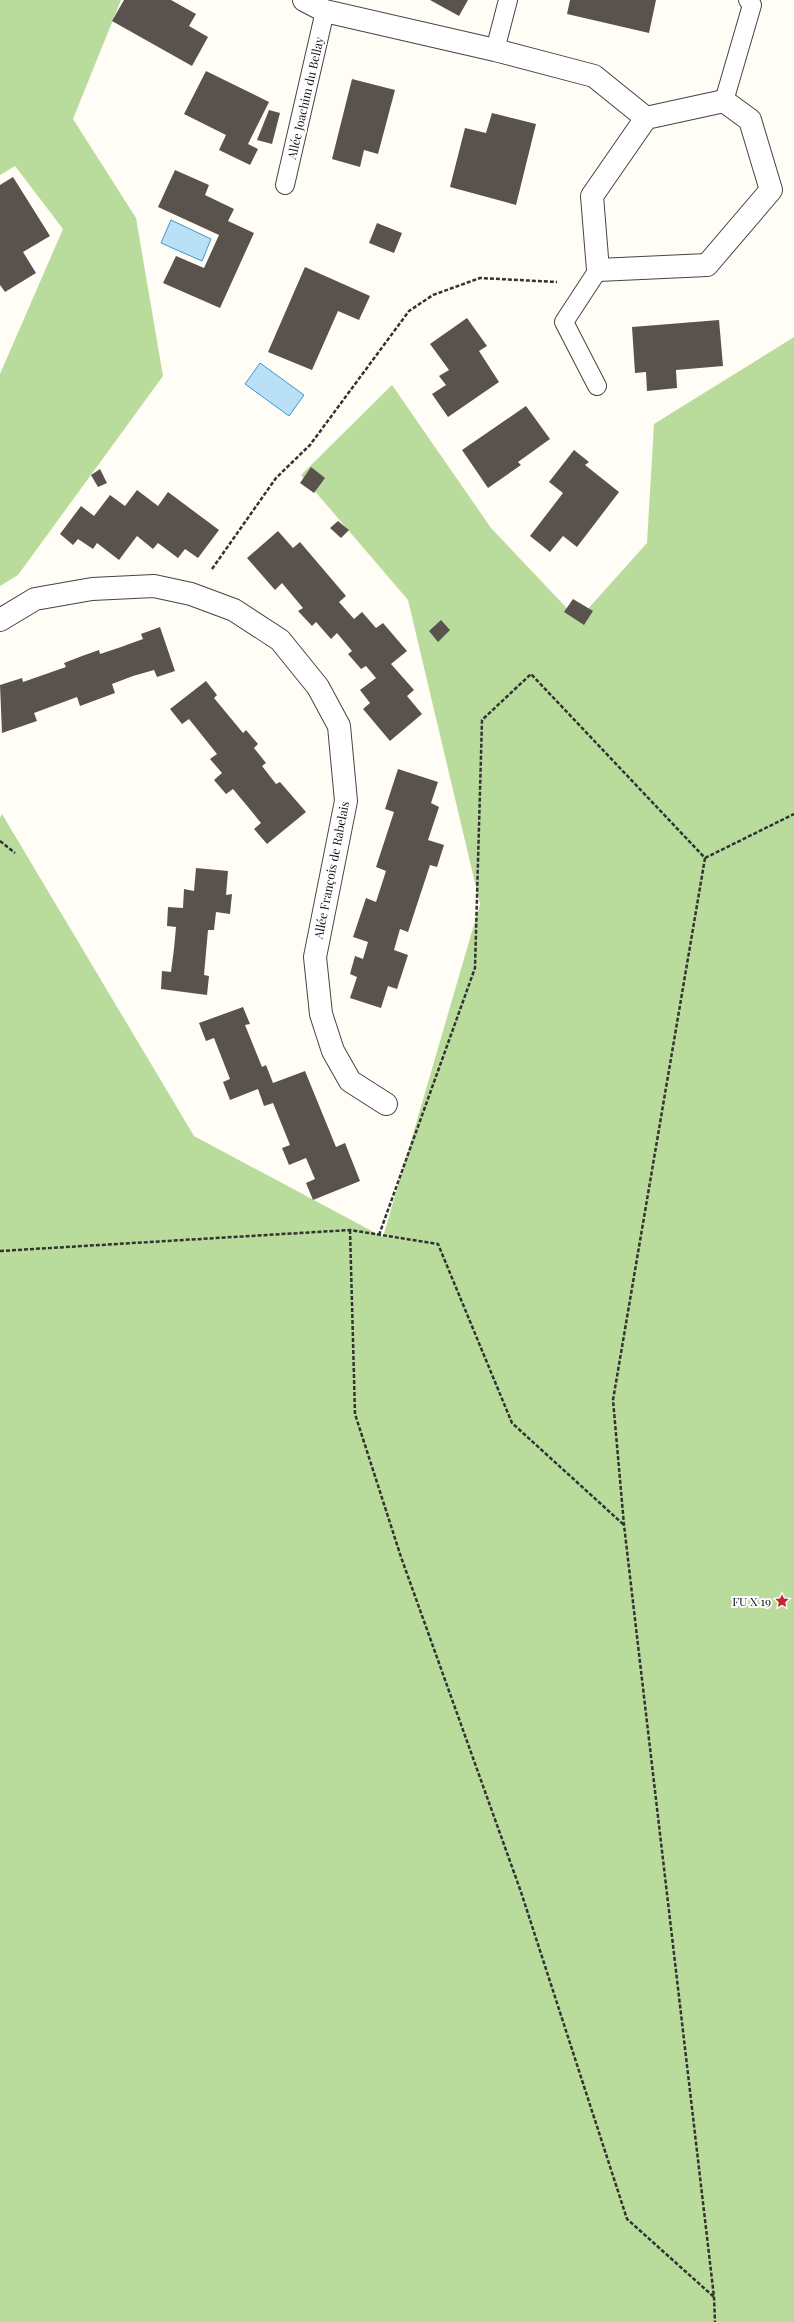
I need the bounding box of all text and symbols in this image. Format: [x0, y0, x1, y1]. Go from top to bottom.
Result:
street label: Allée Joachim du Bellay [283, 35, 327, 162]
street label: Allée François de Rabelais [310, 800, 352, 941]
place label: FU X 19 [732, 1593, 771, 1609]
place icon: FU X 19 [774, 1593, 790, 1609]

